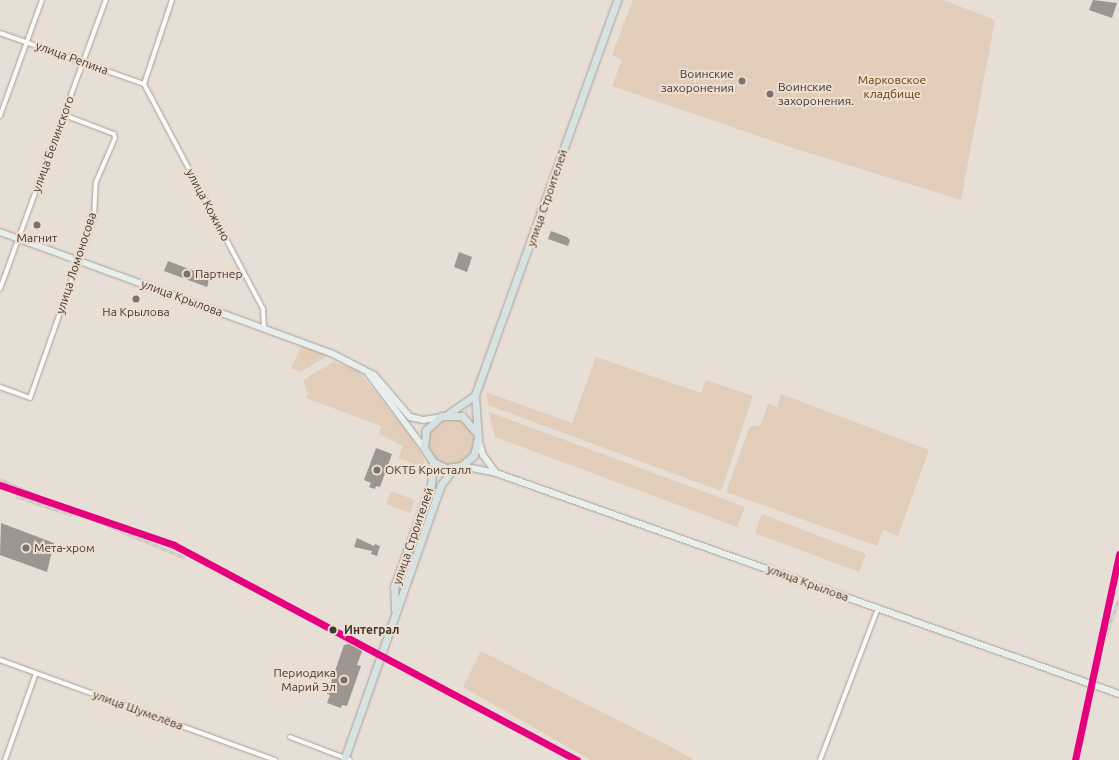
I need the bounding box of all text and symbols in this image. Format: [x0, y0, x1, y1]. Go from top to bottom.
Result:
street label: улица Репина [34, 38, 110, 78]
place label: Воинские захоронения [661, 67, 734, 95]
park label: Марковское кладбище [858, 73, 926, 101]
marker: Воинские захоронения [737, 76, 747, 86]
place label: Воинские захоронения. [778, 80, 854, 108]
marker: Воинские захоронения. [765, 89, 775, 99]
street label: улица Белинского [29, 94, 77, 194]
street label: улица Строителей [524, 147, 570, 249]
street label: улица Кожино [183, 166, 233, 244]
street label: улица Ломоносова [53, 210, 99, 316]
marker: Магнит [32, 220, 42, 230]
place label: Магнит [17, 231, 57, 245]
place label: Партнер [195, 267, 242, 281]
marker: Партнер [182, 269, 192, 279]
street label: улица Крылова [139, 277, 225, 319]
marker: На Крылова [131, 294, 141, 304]
place label: На Крылова [102, 305, 170, 319]
place label: ОКТБ Кристалл [385, 463, 471, 477]
marker: ОКТБ Кристалл [372, 465, 382, 475]
street label: улица Строителей [390, 485, 436, 587]
place label: Мета-хром [34, 541, 95, 555]
marker: Мета-хром [21, 543, 31, 553]
street label: улица Крылова [765, 562, 851, 604]
marker: Интеграл [326, 623, 340, 637]
place label: Интеграл [344, 623, 399, 637]
place label: Периодика Марий Эл [273, 666, 336, 694]
marker: Периодика Марий Эл [339, 675, 349, 685]
street label: улица Шумелёва [91, 687, 185, 733]

